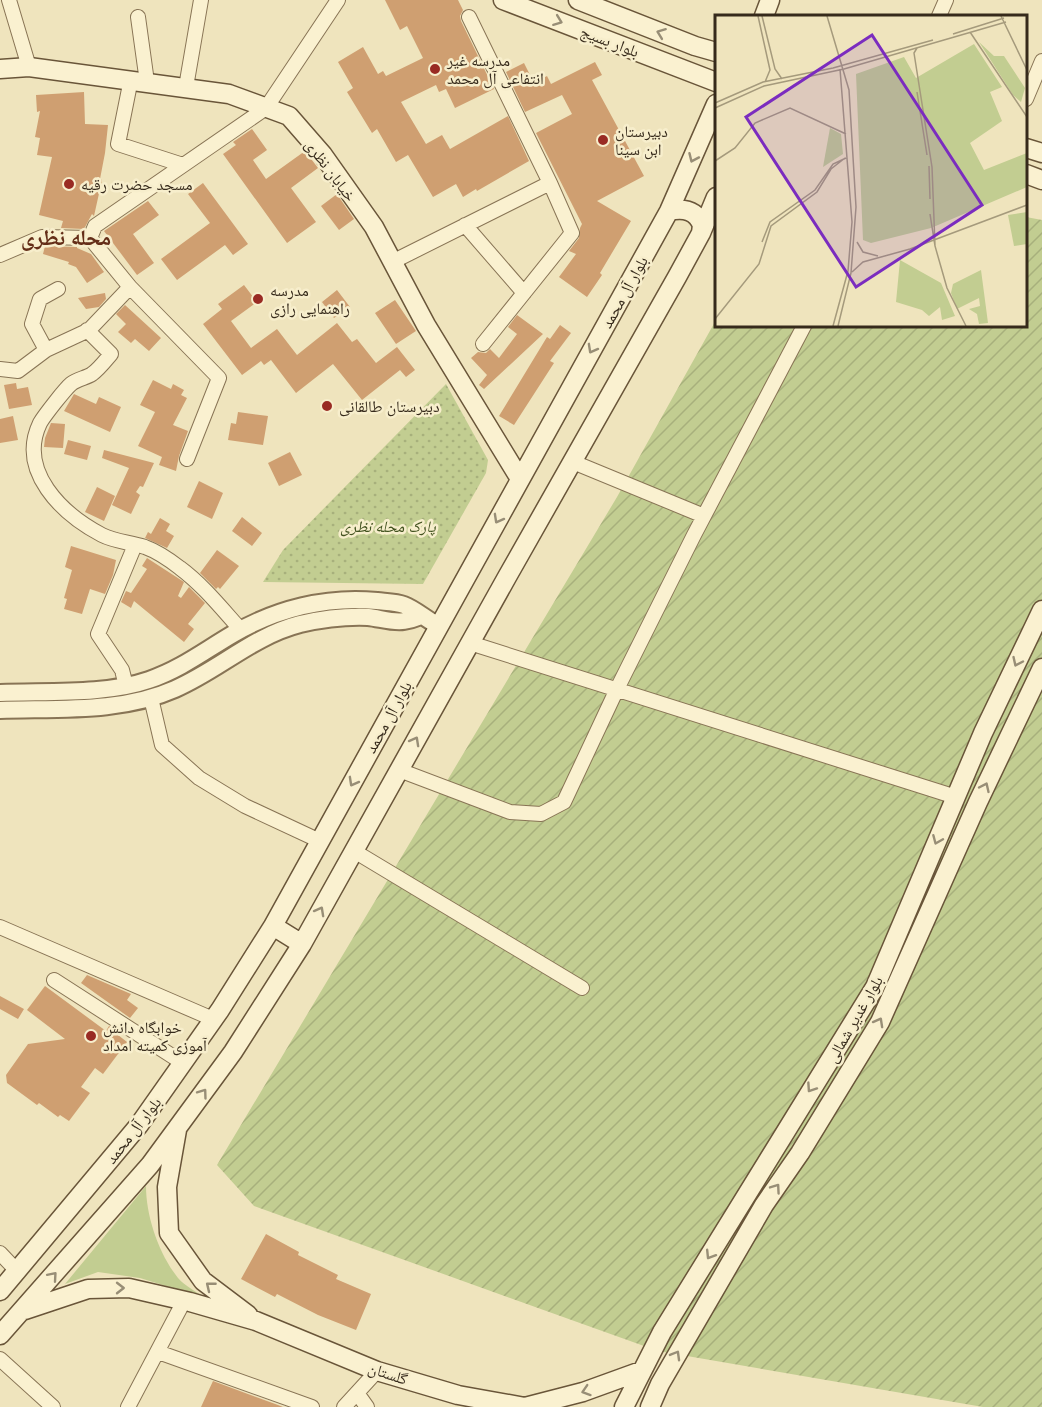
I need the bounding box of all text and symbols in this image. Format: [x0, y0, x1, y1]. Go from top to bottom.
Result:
one-way arrow [552, 14, 563, 26]
inset map [715, 15, 1027, 327]
street label: بلوار بسیج [577, 22, 642, 62]
one-way arrow [657, 27, 667, 40]
place label: مدرسه غیر انتفاعی آل محمد [446, 51, 544, 89]
marker: مدرسه غیر انتفاعی آل محمد [428, 62, 442, 76]
place label: دبیرستان ابن سینا [615, 122, 668, 160]
marker: دبیرستان ابن سینا [596, 133, 610, 147]
street label: خیابان نظری [300, 136, 360, 206]
one-way arrow [688, 151, 700, 162]
place label: مسجد حضرت رقیه [81, 175, 193, 194]
marker: مسجد حضرت رقیه [62, 177, 76, 191]
district label: محله نظری [21, 225, 111, 251]
street label: بلوار آل محمد [597, 253, 653, 332]
place label: مدرسه راهنمایی رازی [270, 281, 350, 319]
marker: مدرسه راهنمایی رازی [251, 292, 265, 306]
one-way arrow [588, 343, 600, 353]
place label: دبیرستان طالقانی [339, 397, 440, 417]
marker: دبیرستان طالقانی [320, 399, 334, 413]
one-way arrow [494, 513, 505, 523]
park label: پارک محله نظری [340, 517, 436, 537]
one-way arrow [1012, 656, 1024, 667]
street label: بلوار آل محمد [361, 678, 417, 757]
one-way arrow [408, 737, 419, 747]
one-way arrow [348, 776, 360, 786]
one-way arrow [978, 783, 990, 794]
one-way arrow [933, 834, 945, 845]
one-way arrow [313, 907, 324, 918]
street label: بلوار غدیر شمالی [822, 972, 888, 1067]
place label: خوابگاه دانش آموزی کمیته امداد [103, 1018, 208, 1056]
one-way arrow [872, 1018, 883, 1028]
marker: خوابگاه دانش آموزی کمیته امداد [84, 1029, 98, 1043]
one-way arrow [808, 1082, 819, 1093]
one-way arrow [195, 1088, 206, 1099]
street label: بلوار آل محمد [101, 1093, 166, 1168]
one-way arrow [769, 1183, 780, 1194]
one-way arrow [706, 1249, 718, 1259]
one-way arrow [46, 1272, 57, 1283]
one-way arrow [116, 1282, 125, 1294]
one-way arrow [206, 1282, 217, 1293]
one-way arrow [669, 1351, 681, 1361]
street label: گلستان [365, 1358, 410, 1390]
one-way arrow [581, 1383, 592, 1396]

